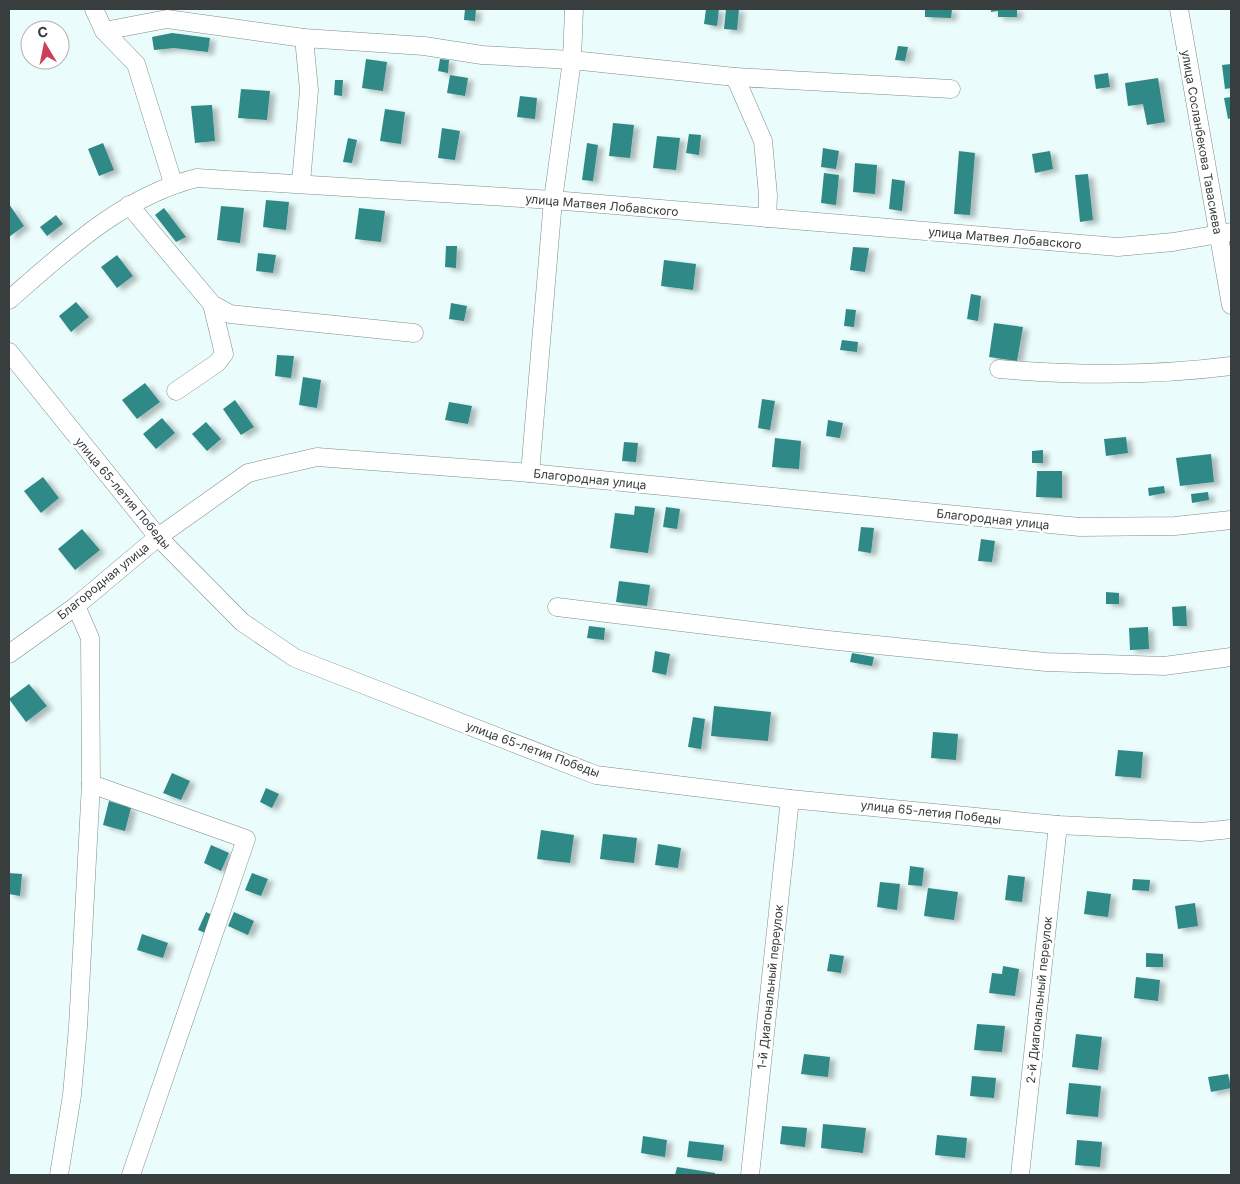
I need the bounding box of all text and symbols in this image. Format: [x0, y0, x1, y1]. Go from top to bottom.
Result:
north arrow [20, 20, 70, 70]
text: С [36, 22, 49, 41]
street label: улица Сосланбекова Тавасиева [1178, 49, 1226, 235]
street label: улица Матвея Лобавского [525, 191, 679, 219]
street label: улица Матвея Лобавского [928, 224, 1082, 252]
street label: улица 65-летия Победы [72, 434, 174, 552]
street label: Благородная улица [533, 466, 647, 492]
street label: Благородная улица [936, 506, 1050, 532]
street label: Благородная улица [54, 539, 152, 623]
street label: улица 65-летия Победы [464, 718, 602, 780]
street label: улица 65-летия Победы [860, 797, 1002, 827]
street label: 1-й Диагональный переулок [754, 903, 786, 1070]
street label: 2-й Диагональный переулок [1023, 915, 1055, 1084]

